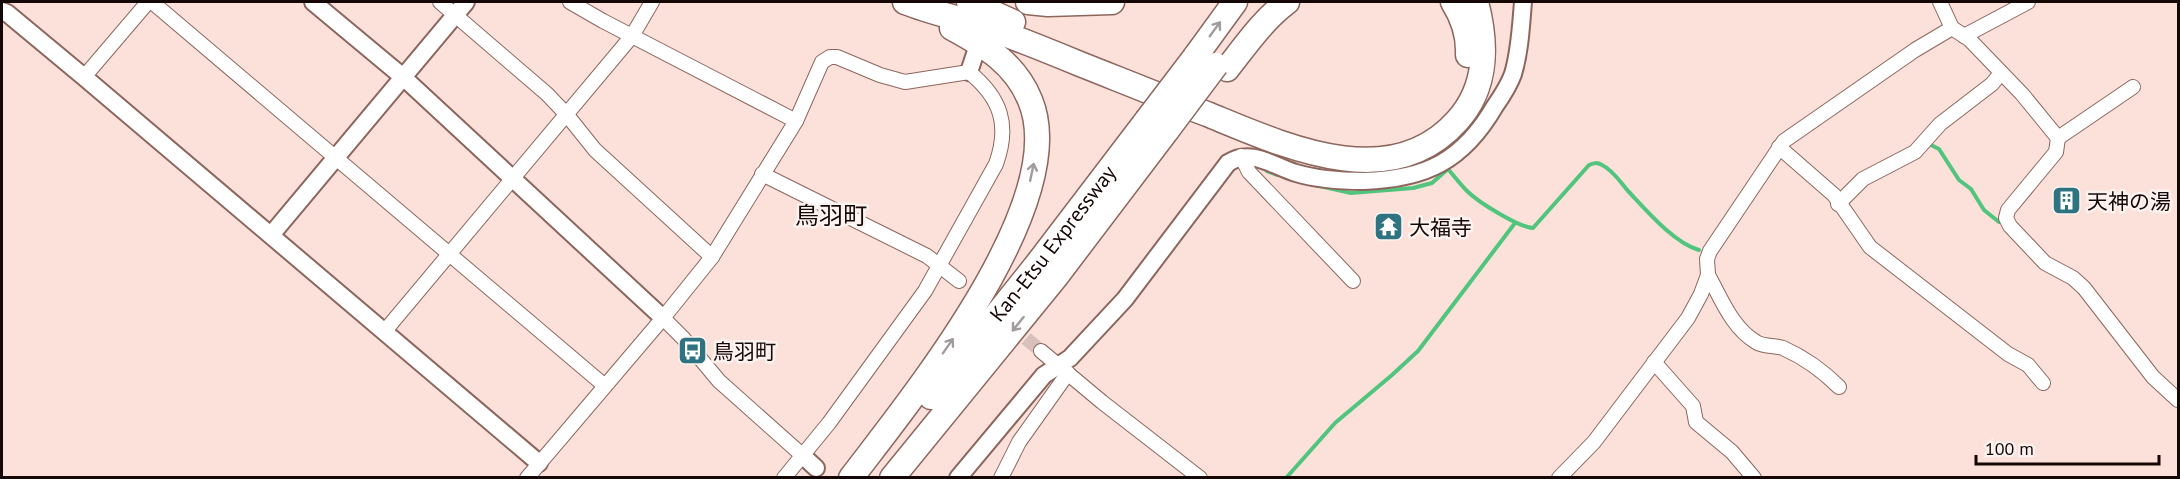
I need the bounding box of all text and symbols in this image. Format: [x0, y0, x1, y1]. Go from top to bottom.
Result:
one-way arrow [1209, 22, 1221, 38]
street label: Kan-Etsu Expressway [983, 159, 1121, 327]
one-way arrow [1027, 162, 1039, 181]
building icon: 天神の湯 [2050, 185, 2082, 217]
place label: 天神の湯 [2087, 188, 2171, 215]
district label: 鳥羽町 [795, 200, 867, 231]
temple icon: 大福寺 [1372, 211, 1404, 243]
place label: 大福寺 [1409, 214, 1472, 241]
one-way arrow [1012, 315, 1025, 331]
bus stop icon: 鳥羽町 [676, 335, 708, 367]
place label: 鳥羽町 [713, 338, 776, 365]
one-way arrow [942, 339, 954, 355]
scale bar [1976, 428, 2159, 466]
text: 100 m [1985, 437, 2034, 460]

